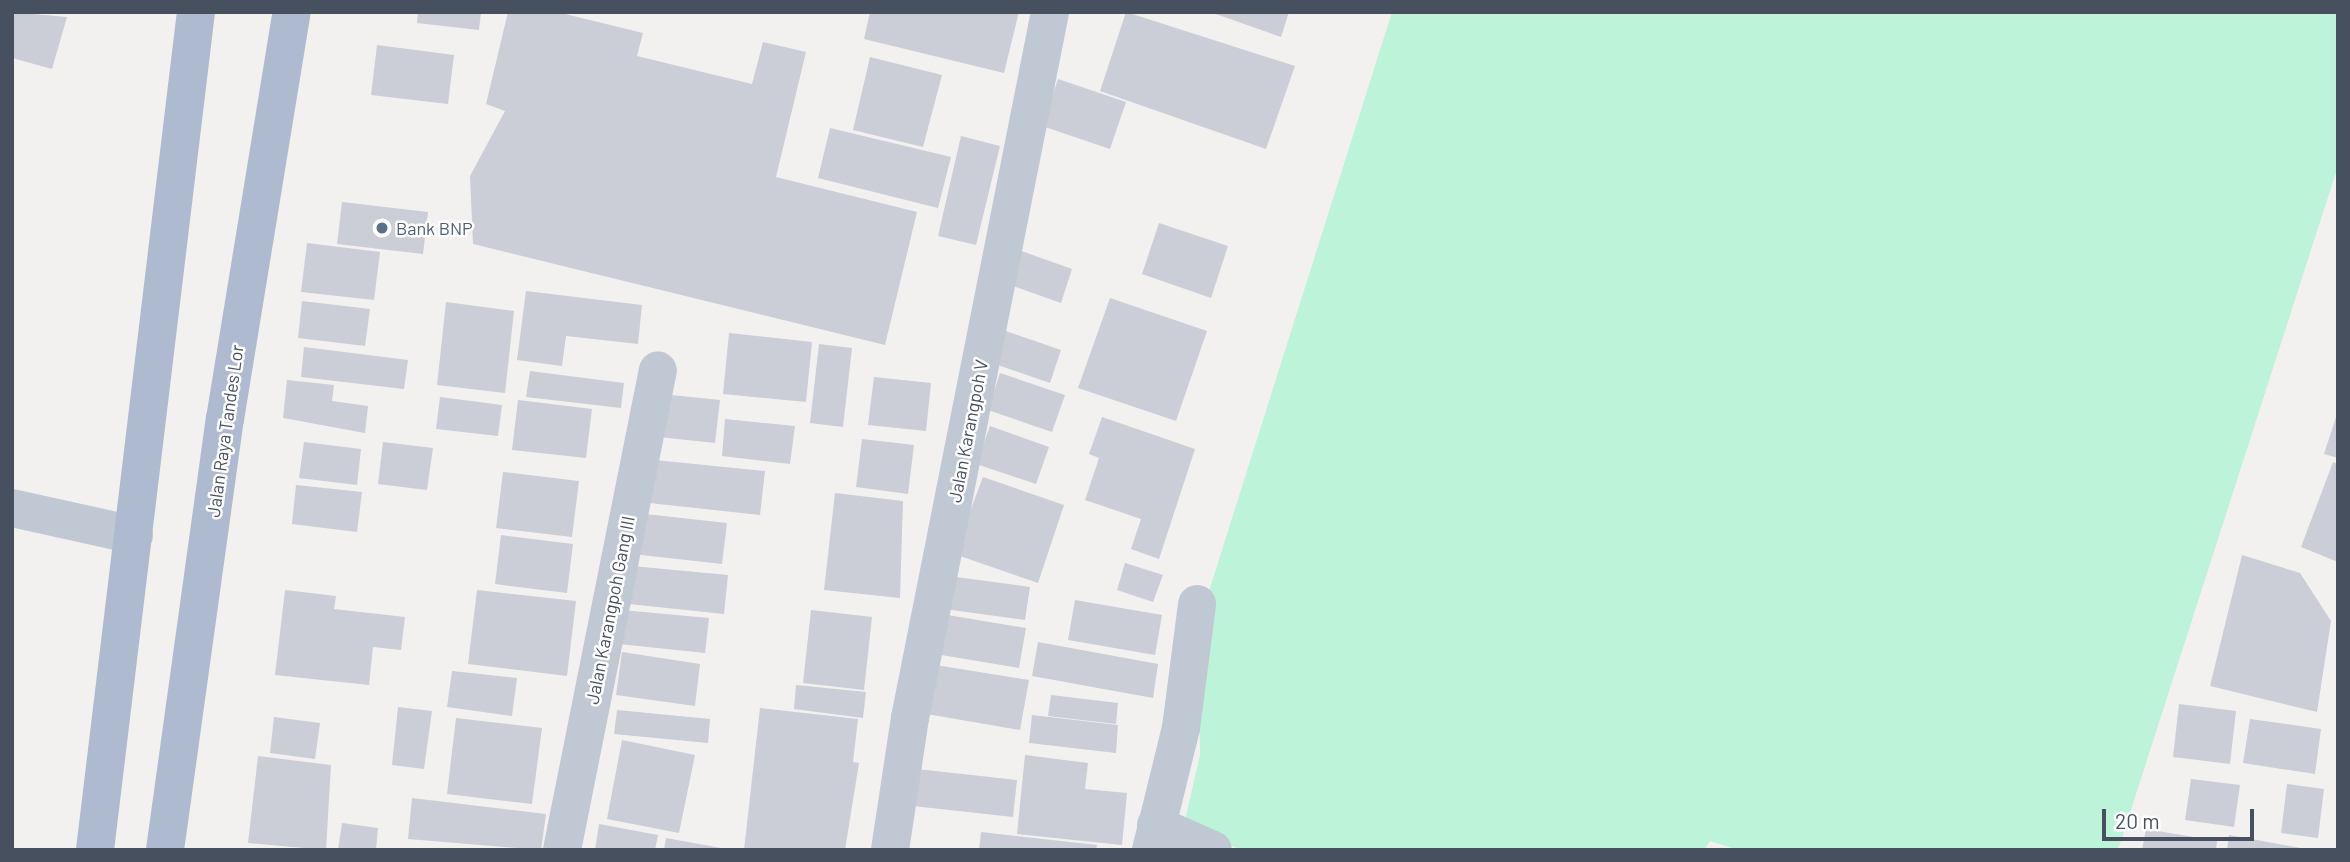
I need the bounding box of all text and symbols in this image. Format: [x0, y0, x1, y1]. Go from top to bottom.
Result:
place label: Bank BNP [396, 217, 473, 239]
marker: Bank BNP [374, 220, 390, 236]
street label: Jalan Raya Tandes Lor [202, 343, 248, 519]
street label: Jalan Karangpoh V [944, 358, 992, 504]
street label: Jalan Karangpoh Gang III [581, 514, 639, 706]
scale bar [2105, 796, 2257, 840]
text: 20 m [2115, 808, 2160, 833]

